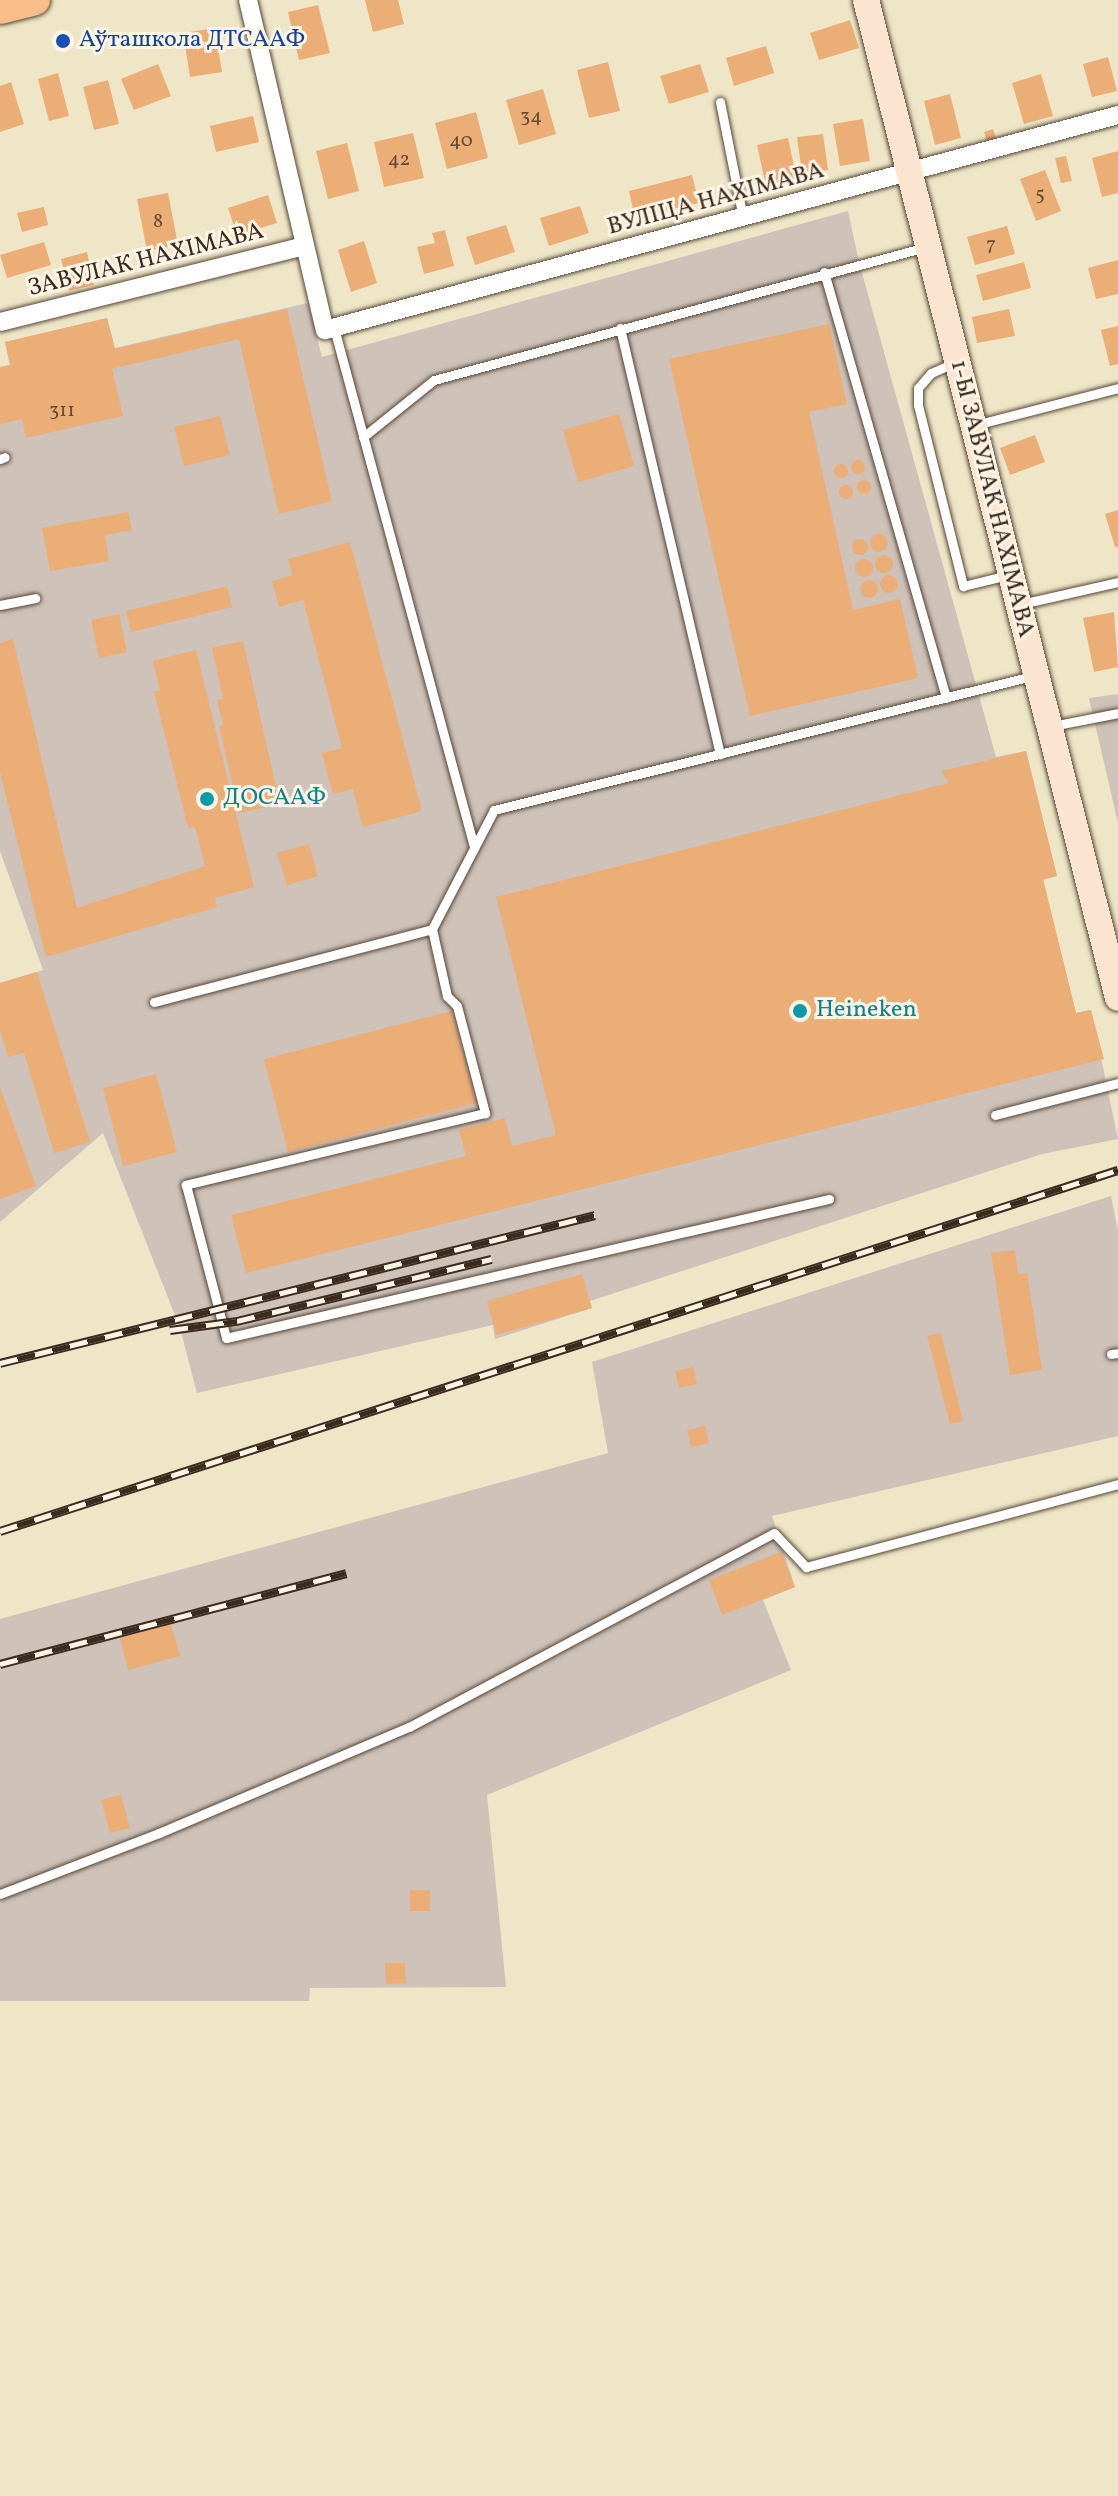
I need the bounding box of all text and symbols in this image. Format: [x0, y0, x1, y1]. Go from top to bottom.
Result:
place label: Аўташкола ДТСААФ [79, 27, 305, 55]
marker: Аўташкола ДТСААФ [54, 32, 72, 50]
house number: 34 [520, 105, 542, 129]
house number: 40 [449, 129, 473, 153]
house number: 42 [388, 148, 410, 172]
street label: ВУЛІЦА НАХІМАВА [605, 157, 827, 243]
house number: 5 [1035, 183, 1045, 207]
house number: 8 [153, 210, 163, 234]
street label: ЗАВУЛАК НАХІМАВА [25, 218, 267, 304]
house number: 7 [986, 233, 996, 257]
street label: 1-Ы ЗАВУЛАК НАХІМАВА [943, 357, 1039, 641]
house number: 311 [49, 399, 75, 423]
place label: ДОСААФ [223, 785, 326, 813]
marker: ДОСААФ [198, 790, 216, 808]
place label: Heineken [816, 997, 917, 1025]
marker: Heineken [791, 1002, 809, 1020]

